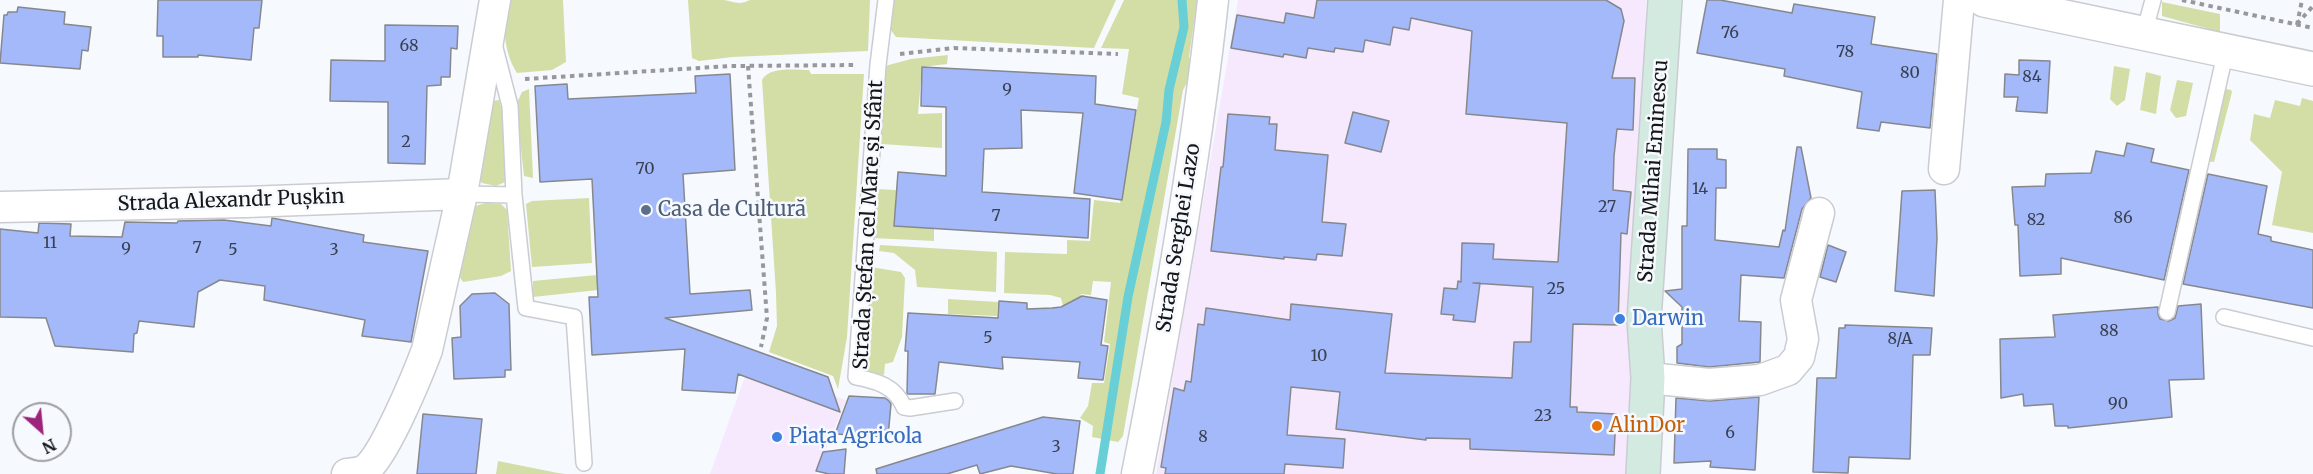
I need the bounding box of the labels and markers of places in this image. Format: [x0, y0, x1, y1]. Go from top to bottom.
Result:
place label: Casa de Cultură [658, 198, 806, 222]
marker: Casa de Cultură [639, 203, 653, 217]
place label: Darwin [1632, 307, 1704, 331]
marker: Darwin [1613, 312, 1627, 326]
place label: AlinDor [1609, 414, 1685, 438]
marker: AlinDor [1590, 419, 1604, 433]
place label: Piața Agricola [789, 425, 922, 449]
marker: Piața Agricola [770, 430, 784, 444]

